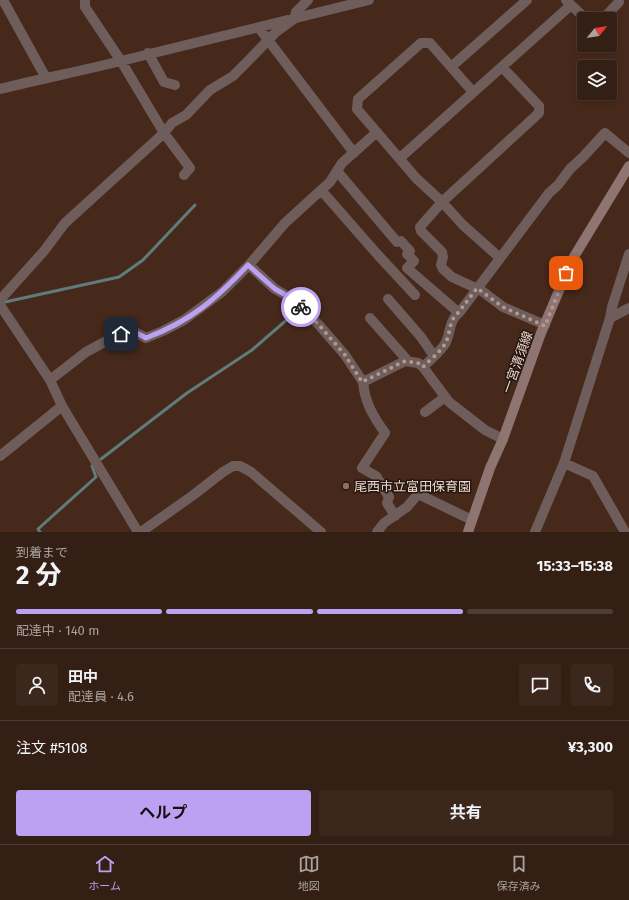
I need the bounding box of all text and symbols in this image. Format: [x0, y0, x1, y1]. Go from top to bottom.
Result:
north arrow [577, 12, 617, 52]
map controls [577, 12, 617, 100]
button: layers [577, 60, 617, 100]
pin [549, 256, 583, 290]
icon: bag [555, 262, 577, 284]
courier [281, 287, 321, 327]
icon: bike [290, 296, 312, 318]
pin [104, 317, 138, 351]
icon: home [110, 323, 132, 345]
street label: 一宮清須線 [499, 329, 536, 395]
place label: 尾西市立富田保育園 [354, 479, 471, 494]
marker: 尾西市立富田保育園 [341, 481, 351, 491]
text: 到着まで [16, 545, 68, 560]
text: 15:33–15:38 [536, 557, 613, 575]
text: 2 分 [16, 560, 62, 591]
text: 配達中 · 140 m [16, 623, 99, 638]
button: person [16, 664, 58, 706]
button: chat [519, 664, 561, 706]
button: phone [571, 664, 613, 706]
text: 田中 [68, 668, 98, 686]
text: 配達員 · 4.6 [68, 689, 134, 704]
text: ¥3,300 [568, 738, 613, 756]
text: 注文 #5108 [16, 739, 88, 757]
button: ヘルプ [16, 790, 311, 836]
button: 共有 [319, 790, 613, 836]
tab: ホーム [88, 853, 121, 893]
tab: 地図 [298, 853, 320, 893]
tab: 保存済み [497, 853, 541, 893]

